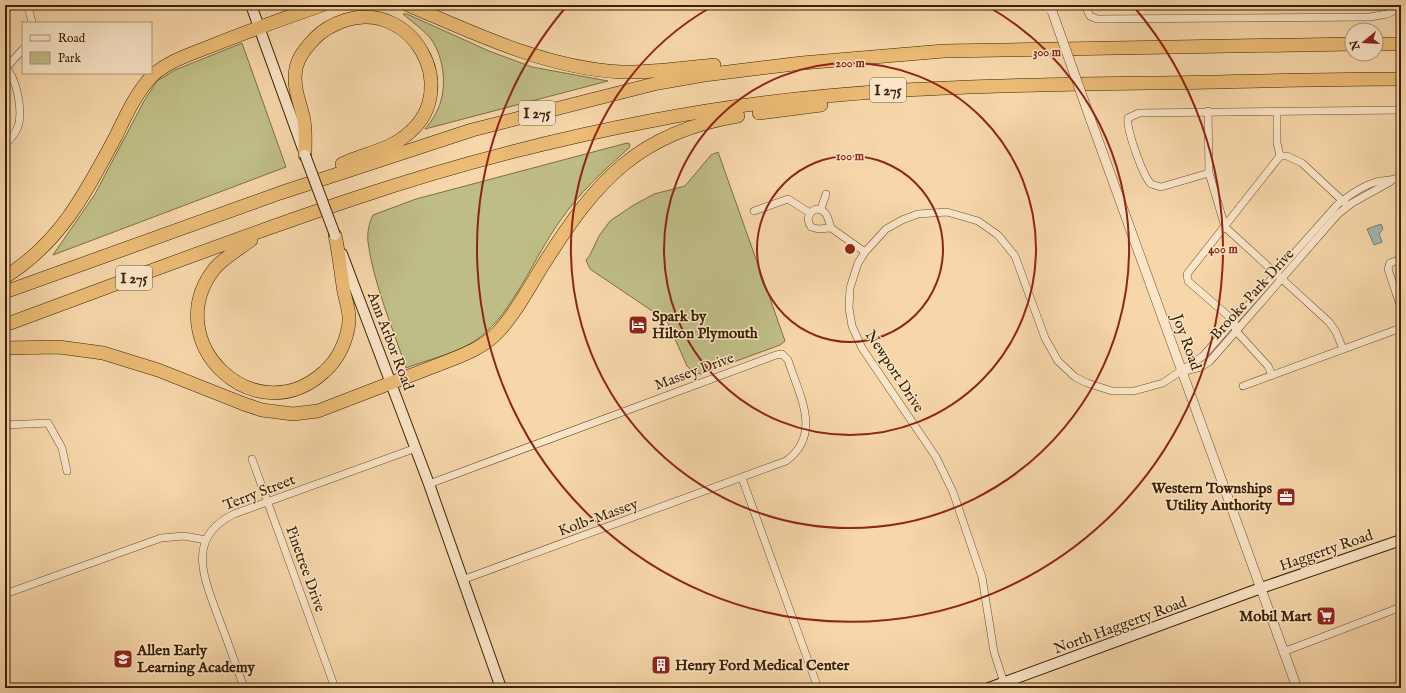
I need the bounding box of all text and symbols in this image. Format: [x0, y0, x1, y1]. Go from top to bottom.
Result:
legend [22, 22, 152, 74]
north arrow [1344, 22, 1384, 62]
text: Road [58, 31, 86, 46]
text: N [1347, 38, 1364, 52]
text: 300 m [1033, 45, 1062, 60]
text: Park [58, 51, 81, 66]
text: 200 m [835, 56, 865, 71]
road number: I 275 [870, 78, 906, 102]
road number: I 275 [519, 101, 555, 125]
text: 100 m [836, 149, 865, 164]
centre of rings [843, 242, 857, 256]
text: 400 m [1208, 242, 1239, 257]
street label: Brooke Park Drive [1206, 245, 1298, 344]
road number: I 275 [116, 266, 152, 290]
street label: Ann Arbor Road [363, 288, 418, 394]
place label: Spark by Hilton Plymouth [652, 307, 759, 343]
street label: Joy Road [1167, 310, 1206, 374]
hotel icon: Spark by Hilton Plymouth [627, 314, 649, 336]
street label: Newport Drive [861, 327, 928, 416]
street label: Massey Drive [652, 348, 737, 395]
street label: Terry Street [221, 470, 298, 515]
place label: Western Townships Utility Authority [1151, 479, 1273, 515]
office icon: Western Townships Utility Authority [1275, 486, 1297, 508]
street label: Kolb-Massey [556, 494, 641, 541]
street label: Pinetree Drive [281, 524, 330, 615]
street label: Haggerty Road [1277, 525, 1376, 575]
street label: North Haggerty Road [1051, 592, 1190, 658]
supermarket icon: Mobil Mart [1315, 605, 1337, 627]
place label: Mobil Mart [1239, 607, 1313, 626]
place label: Allen Early Learning Academy [136, 641, 255, 677]
school or university icon: Allen Early Learning Academy [112, 648, 134, 670]
building icon: Henry Ford Medical Center [650, 654, 672, 676]
place label: Henry Ford Medical Center [675, 656, 850, 675]

